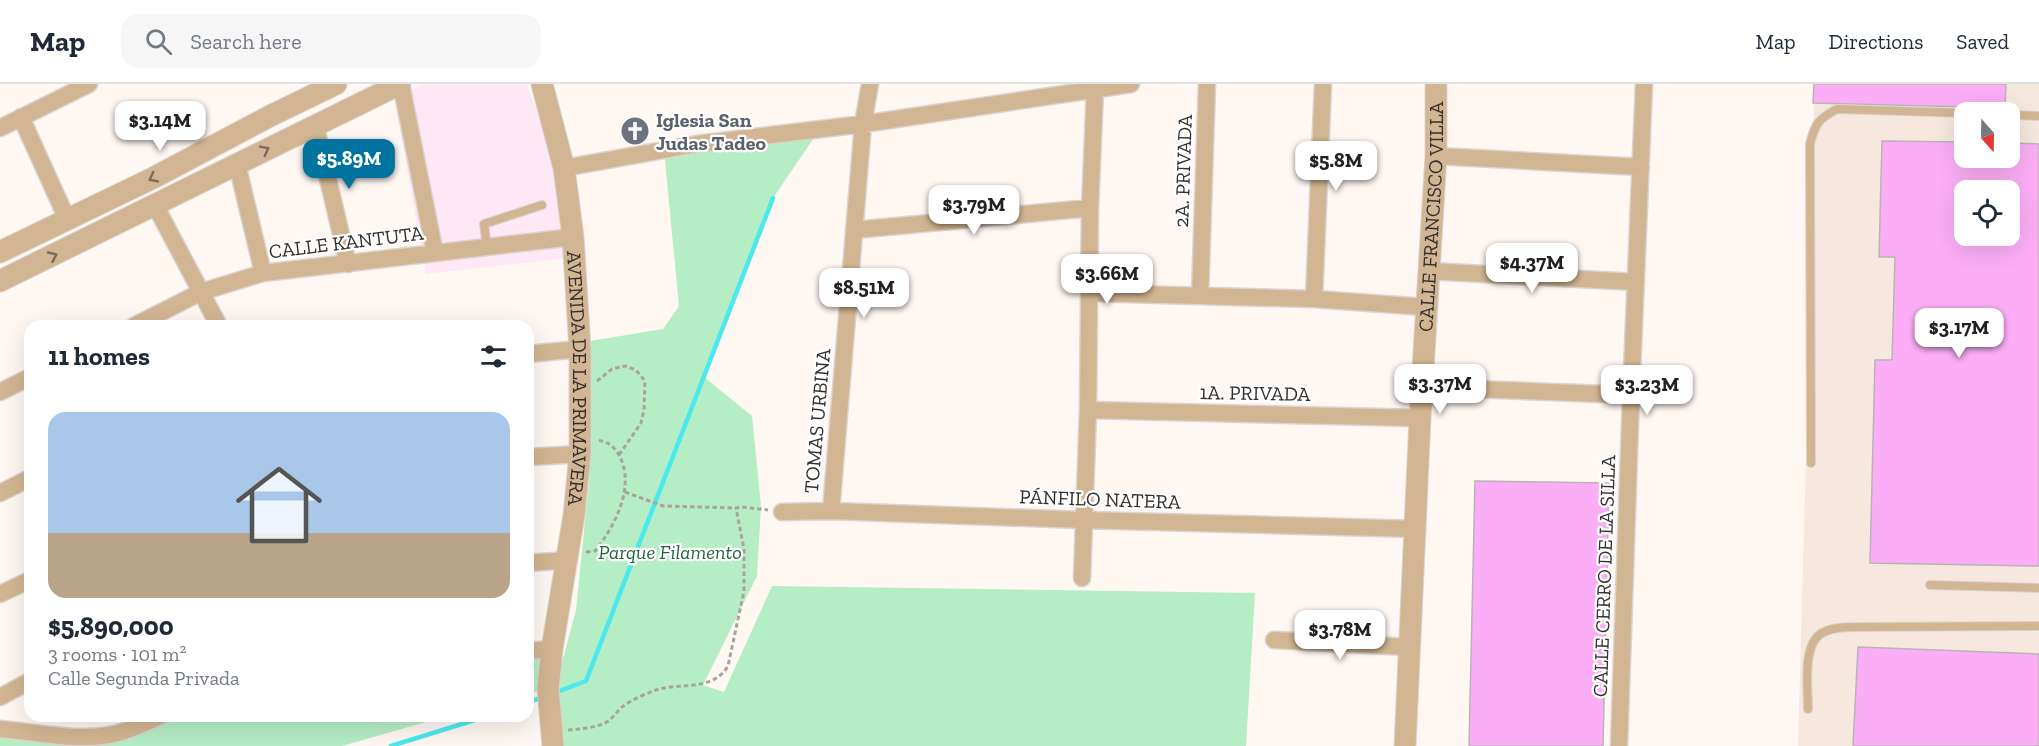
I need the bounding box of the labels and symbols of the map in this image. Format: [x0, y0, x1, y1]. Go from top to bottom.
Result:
street label: CALLE FRANCISCO VILLA [1413, 100, 1448, 333]
pin: $3.14M [111, 101, 209, 152]
north arrow [1954, 102, 2020, 168]
place label: Iglesia San Judas Tadeo [656, 108, 766, 155]
street label: 2A. PRIVADA [1169, 113, 1197, 228]
church icon: Iglesia San Judas Tadeo [619, 115, 651, 147]
pin: $5.89M [300, 139, 398, 190]
pin: $5.8M [1294, 141, 1378, 192]
one-way arrow [258, 145, 269, 157]
one-way arrow [149, 170, 160, 182]
pin: $3.79M [925, 185, 1023, 236]
street label: CALLE KANTUTA [267, 220, 426, 263]
pin: $4.37M [1483, 243, 1581, 294]
street label: AVENIDA DE LA PRIMAVERA [562, 250, 592, 508]
one-way arrow [46, 251, 57, 263]
pin: $3.66M [1058, 254, 1156, 305]
pin: $8.51M [815, 268, 913, 319]
pin: $3.17M [1910, 308, 2008, 359]
street label: TOMAS URBINA [799, 347, 835, 494]
pin: $3.37M [1391, 364, 1489, 415]
pin: $3.23M [1598, 365, 1696, 416]
street label: 1A. PRIVADA [1200, 380, 1312, 406]
street label: CALLE CERRO DE LA SILLA [1588, 454, 1620, 697]
street label: PÁNFILO NATERA [1019, 484, 1182, 514]
park label: Parque Filamento [598, 540, 742, 564]
pin: $3.78M [1291, 610, 1389, 661]

